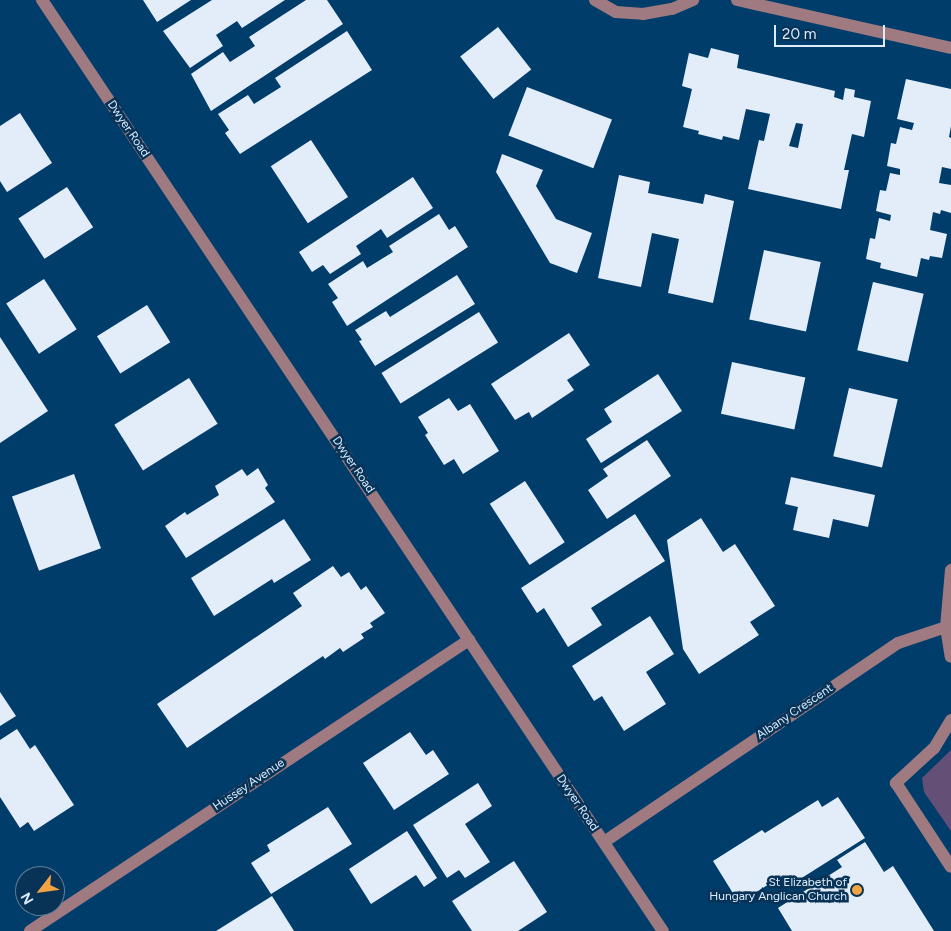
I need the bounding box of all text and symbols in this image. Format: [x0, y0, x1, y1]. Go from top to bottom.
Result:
scale bar [776, 15, 887, 47]
text: 20 m [782, 25, 816, 43]
street label: Dwyer Road [104, 98, 152, 160]
street label: Dwyer Road [329, 434, 377, 496]
street label: Albany Crescent [754, 681, 836, 743]
street label: Hussey Avenue [211, 756, 287, 814]
street label: Dwyer Road [553, 772, 601, 834]
north arrow [15, 866, 65, 916]
place label: St Elizabeth of Hungary Anglican Church [709, 876, 847, 904]
marker: St Elizabeth of Hungary Anglican Church [851, 884, 863, 896]
text: N [17, 889, 38, 907]

